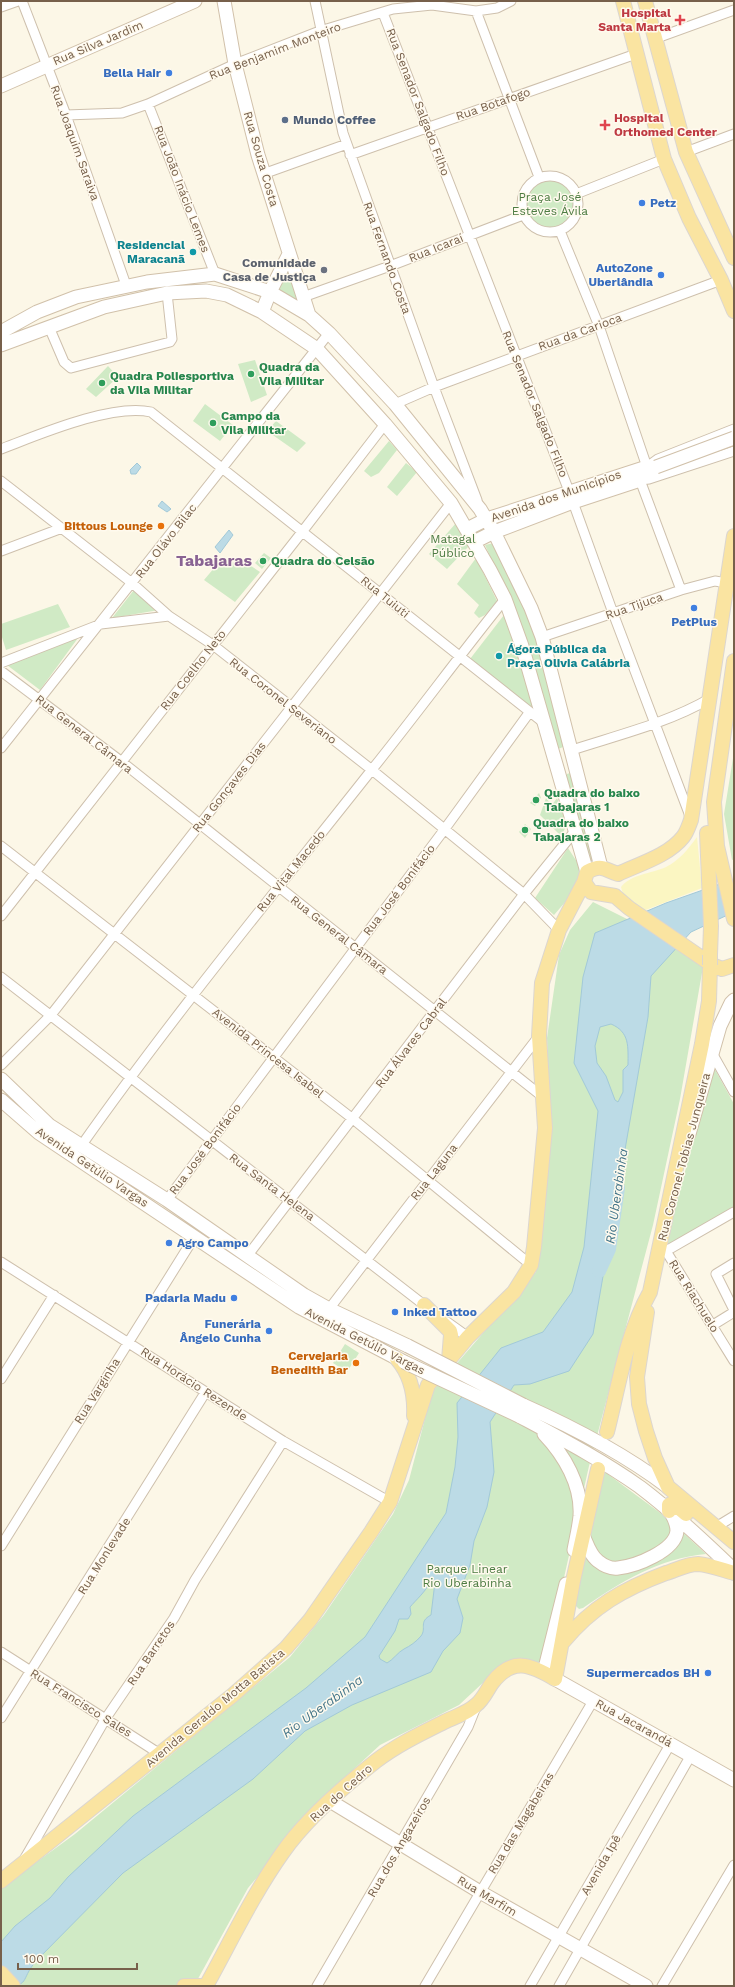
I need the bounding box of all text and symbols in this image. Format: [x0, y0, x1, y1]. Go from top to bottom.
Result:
place label: Hospital Santa Marta [598, 6, 671, 34]
marker: Hospital Santa Marta [674, 14, 686, 26]
street label: Rua Silva Jardim [51, 18, 145, 68]
street label: Rua Benjamim Monteiro [207, 19, 343, 83]
street label: Rua Senador Salgado Filho [383, 26, 453, 178]
place label: Bella Hair [103, 66, 162, 80]
marker: Bella Hair [164, 68, 174, 78]
street label: Rua Joaquim Saraiva [48, 83, 102, 203]
street label: Rua Botafogo [454, 85, 532, 123]
street label: Rua Souza Costa [241, 110, 281, 209]
place label: Hospital Orthomed Center [614, 111, 718, 139]
place label: Mundo Coffee [293, 113, 376, 127]
marker: Mundo Coffee [280, 115, 290, 125]
marker: Hospital Orthomed Center [599, 119, 611, 131]
street label: Rua João Inácio Lemes [151, 123, 213, 255]
park label: Praça José Esteves Ávila [512, 190, 588, 218]
place label: Petz [650, 196, 676, 210]
marker: Petz [637, 198, 647, 208]
street label: Rua Fernando Costa [360, 200, 414, 316]
street label: Rua Icaraí [407, 231, 465, 265]
place label: Residencial Maracanã [117, 238, 185, 266]
marker: Residencial Maracanã [188, 247, 198, 257]
place label: Comunidade Casa de Justiça [223, 256, 316, 284]
place label: AutoZone Uberlândia [589, 261, 653, 289]
marker: Comunidade Casa de Justiça [319, 265, 329, 275]
marker: AutoZone Uberlândia [656, 270, 666, 280]
street label: Rua da Carioca [536, 310, 624, 354]
street label: Rua Senador Salgado Filho [499, 329, 571, 479]
place label: Quadra da Vila Militar [259, 360, 325, 388]
place label: Quadra Poliesportiva da Vila Militar [110, 369, 234, 397]
marker: Quadra da Vila Militar [246, 369, 256, 379]
marker: Quadra Poliesportiva da Vila Militar [97, 378, 107, 388]
place label: Campo da Vila Militar [221, 409, 287, 437]
marker: Campo da Vila Militar [208, 418, 218, 428]
street label: Avenida dos Municípios [489, 467, 623, 525]
street label: Rua Olávo Bilac [133, 501, 200, 581]
place label: Bittous Lounge [64, 519, 153, 533]
marker: Bittous Lounge [156, 521, 166, 531]
park label: Matagal Público [430, 532, 476, 560]
district label: Tabajaras [176, 551, 252, 570]
place label: Quadra do Celsão [271, 554, 375, 568]
marker: Quadra do Celsão [258, 556, 268, 566]
street label: Rua Tuiuti [358, 573, 412, 621]
street label: Rua Tijuca [603, 590, 665, 622]
marker: PetPlus [689, 603, 699, 613]
place label: PetPlus [671, 615, 717, 629]
street label: Rua Coelho Neto [157, 627, 229, 713]
place label: Ágora Pública da Praça Olivia Calábria [507, 642, 630, 670]
marker: Ágora Pública da Praça Olivia Calábria [494, 651, 504, 661]
street label: Rua Coronel Severiano [227, 655, 339, 747]
street label: Rua General Câmara [33, 692, 136, 776]
street label: Rua Gonçaves Dias [189, 739, 269, 835]
place label: Quadra do baixo Tabajaras 1 [544, 786, 640, 814]
marker: Quadra do baixo Tabajaras 1 [531, 795, 541, 805]
place label: Quadra do baixo Tabajaras 2 [533, 816, 629, 844]
marker: Quadra do baixo Tabajaras 2 [520, 825, 530, 835]
street label: Rua Vital Macedo [254, 827, 328, 915]
street label: Rua José Bonifácio [360, 842, 438, 938]
street label: Rua General Câmara [288, 893, 391, 977]
street label: Rua Álvares Cabral [372, 995, 450, 1091]
street label: Avenida Princesa Isabel [209, 1005, 327, 1101]
street label: Rua Coronel Tobias Junqueira [655, 1071, 713, 1243]
street label: Rua José Bonifácio [166, 1101, 244, 1197]
street label: Avenida Getúlio Vargas [33, 1124, 151, 1210]
street label: Rua Laguna [408, 1141, 461, 1203]
water label: Rio Uberabinha [602, 1148, 631, 1245]
street label: Rua Santa Helena [226, 1150, 318, 1224]
place label: Agro Campo [177, 1236, 249, 1250]
marker: Agro Campo [164, 1238, 174, 1248]
street label: Rua Riachuelo [666, 1257, 722, 1335]
place label: Padaria Madu [145, 1291, 226, 1305]
marker: Padaria Madu [229, 1293, 239, 1303]
street label: Avenida Getúlio Vargas [303, 1305, 427, 1377]
place label: Inked Tattoo [403, 1305, 477, 1319]
marker: Inked Tattoo [390, 1307, 400, 1317]
place label: Funerária Ângelo Cunha [180, 1317, 261, 1345]
marker: Funerária Ângelo Cunha [264, 1326, 274, 1336]
street label: Rua Horácio Rezende [138, 1344, 250, 1424]
place label: Cervejaria Benedith Bar [271, 1349, 349, 1377]
street label: Rua Varginha [71, 1355, 123, 1427]
marker: Cervejaria Benedith Bar [351, 1358, 361, 1368]
street label: Rua Monlevade [75, 1515, 133, 1597]
park label: Parque Linear Rio Uberabinha [422, 1562, 512, 1590]
street label: Rua Barretos [124, 1618, 178, 1688]
street label: Avenida Geraldo Motta Batista [143, 1646, 287, 1770]
street label: Rua Francisco Sales [28, 1666, 134, 1740]
place label: Supermercados BH [587, 1666, 700, 1680]
marker: Supermercados BH [703, 1668, 713, 1678]
water label: Rio Uberabinha [279, 1672, 365, 1741]
street label: Rua Jacarandá [593, 1696, 675, 1750]
street label: Rua do Cedro [307, 1761, 375, 1825]
street label: Rua das Magabeiras [485, 1770, 557, 1876]
street label: Rua dos Angazeiros [365, 1794, 433, 1900]
street label: Avenida Ipê [578, 1832, 624, 1898]
street label: Rua Marfim [455, 1873, 519, 1919]
scale bar [18, 1945, 137, 1971]
text: 100 m [24, 1952, 59, 1966]

